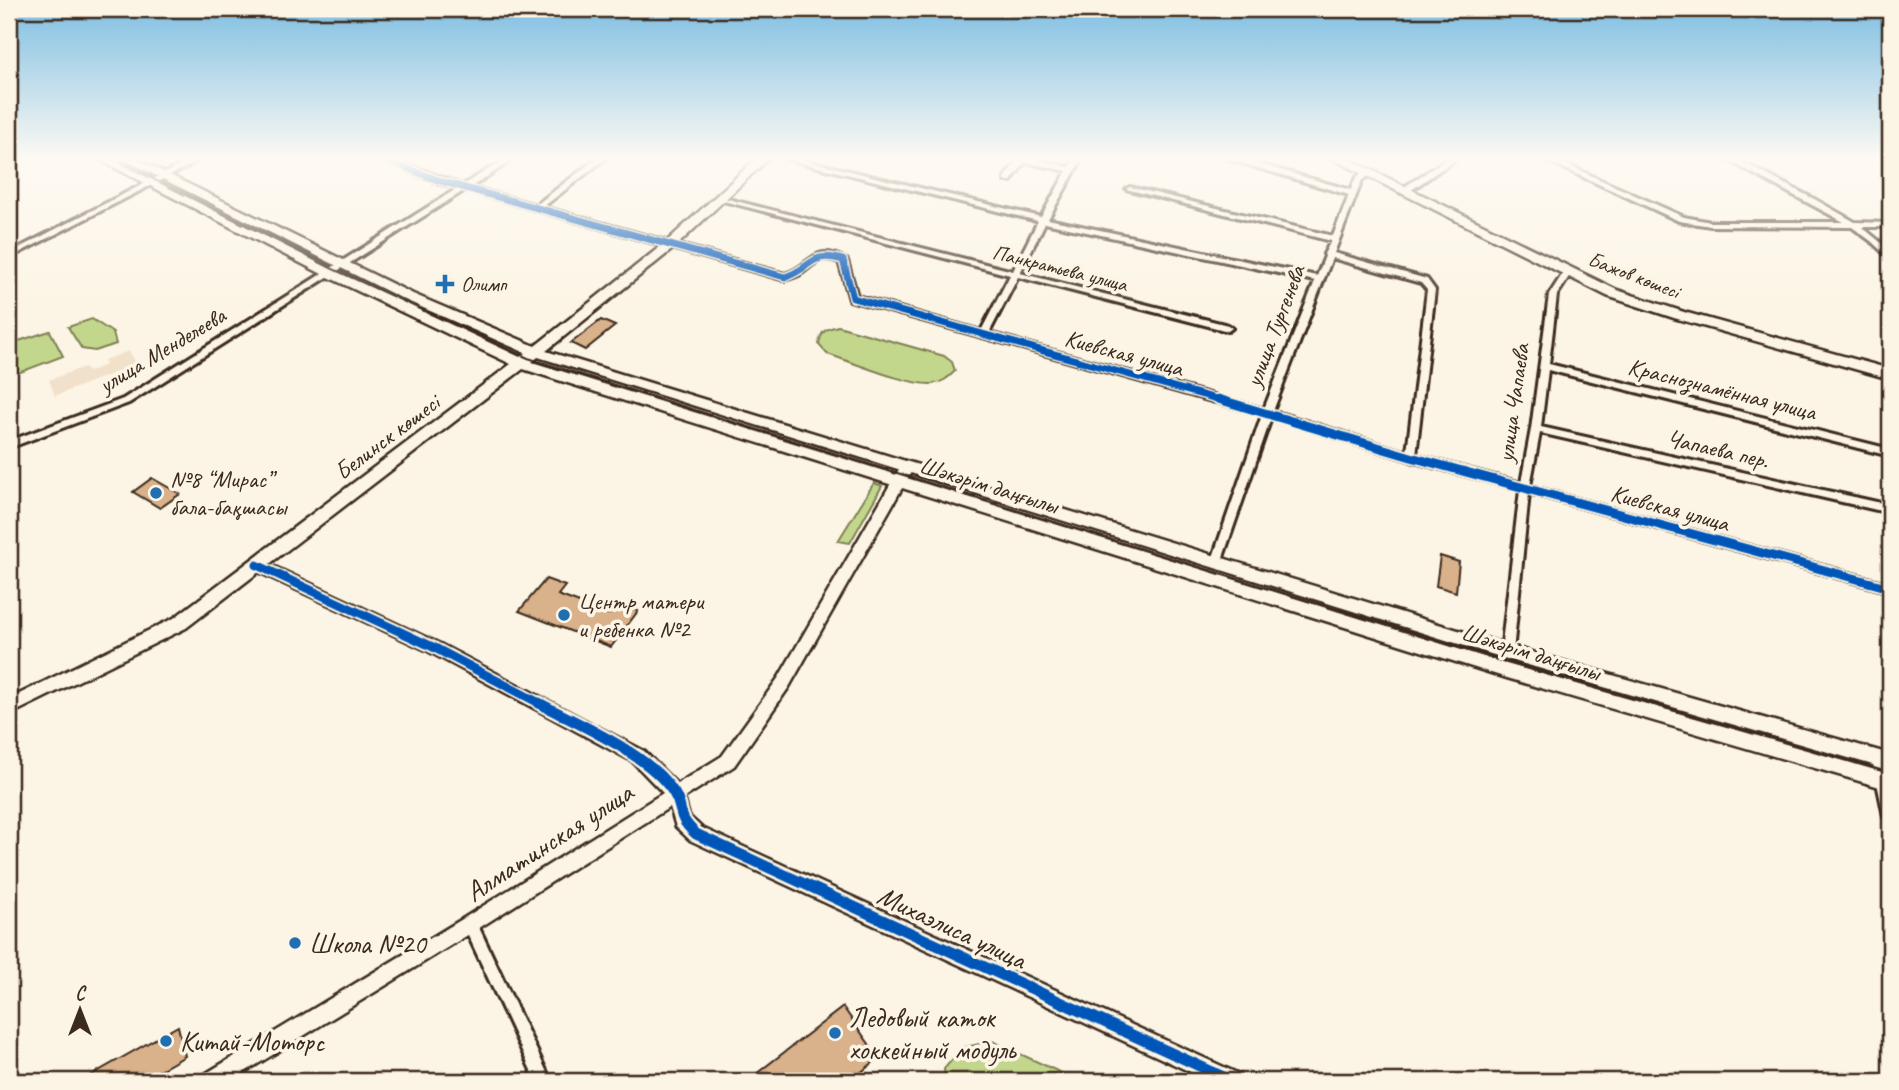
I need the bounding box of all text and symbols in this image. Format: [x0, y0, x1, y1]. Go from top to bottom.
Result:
street label: Панкратьева улица [990, 239, 1132, 298]
street label: Бажов көшесі [1585, 246, 1686, 305]
street label: улица Тургенева [1237, 260, 1312, 393]
place label: Олимп [461, 271, 508, 297]
marker: Олимп [435, 274, 455, 294]
street label: улица Менделеева [91, 300, 232, 401]
street label: Киевская улица [1062, 323, 1188, 384]
street label: улица Чапаева [1490, 340, 1536, 466]
street label: Краснознамённая улица [1625, 351, 1820, 428]
street label: Белинск көшесі [328, 386, 448, 486]
street label: Чапаева пер. [1664, 423, 1772, 475]
street label: Шәкәрім даңғылы [916, 450, 1064, 521]
place label: №8 “Мирас” бала-бақшасы [170, 464, 289, 522]
street label: Киевская улица [1608, 478, 1734, 539]
marker: №8 “Мирас” бала-бақшасы [148, 485, 164, 501]
place label: Центр матери и ребенка №2 [578, 586, 706, 644]
marker: Центр матери и ребенка №2 [556, 607, 572, 623]
street label: Шәкәрім даңғылы [1458, 617, 1606, 688]
street label: Алматинская улица [459, 774, 641, 909]
street label: Михаэлиса улица [872, 877, 1033, 977]
place label: Школа №20 [309, 926, 428, 961]
marker: Школа №20 [287, 935, 303, 951]
north arrow [46, 974, 116, 1044]
text: С [75, 982, 87, 1006]
place label: Ледовый каток хоккейный модуль [849, 1000, 1017, 1067]
place label: Китай-Моторс [180, 1024, 326, 1059]
marker: Ледовый каток хоккейный модуль [827, 1025, 843, 1041]
marker: Китай-Моторс [158, 1033, 174, 1049]

